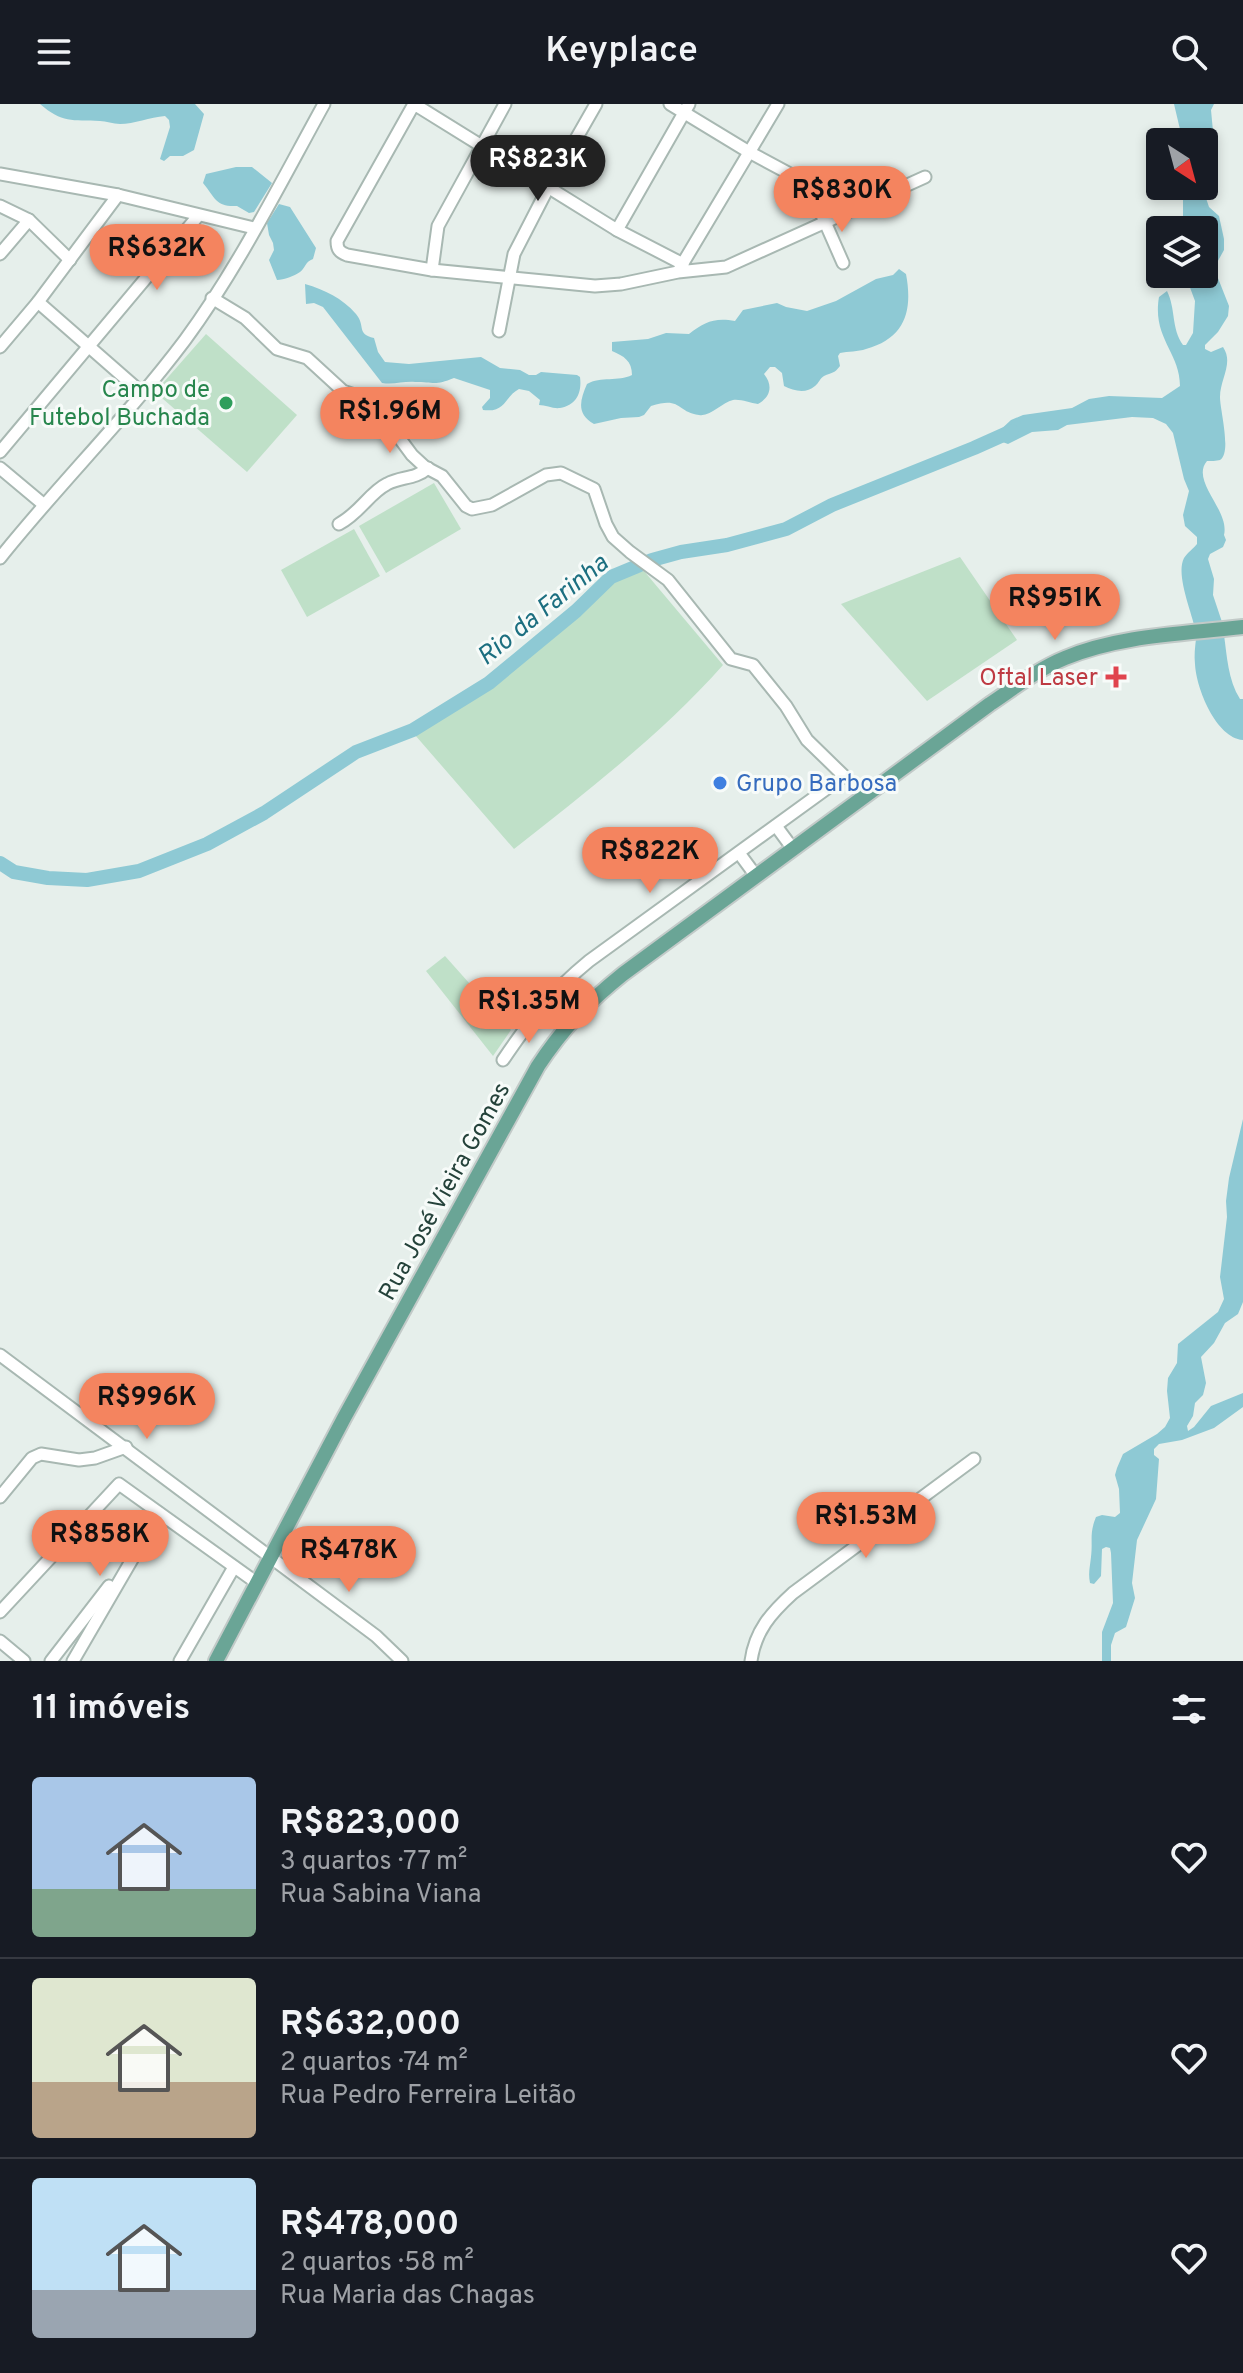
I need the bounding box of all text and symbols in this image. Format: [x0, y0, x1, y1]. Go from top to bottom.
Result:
text: Keyplace [545, 29, 698, 75]
icon: menu [32, 30, 76, 74]
icon: search [1167, 30, 1211, 74]
north arrow [1146, 128, 1218, 200]
map controls [1146, 128, 1218, 288]
pin: R$823K [473, 135, 603, 203]
text: R$823K [488, 144, 588, 177]
pin: R$830K [777, 166, 907, 234]
text: R$830K [792, 175, 892, 208]
button: layers [1146, 216, 1218, 288]
pin: R$632K [92, 224, 222, 292]
text: R$632K [108, 233, 206, 266]
place label: Campo de Futebol Buchada [29, 376, 210, 434]
pin: R$1.96M [316, 387, 464, 455]
marker: Campo de Futebol Buchada [217, 394, 235, 412]
text: R$1.96M [338, 396, 442, 429]
water label: Rio da Farinha [471, 548, 616, 674]
pin: R$951K [990, 574, 1120, 642]
text: R$951K [1008, 583, 1102, 616]
place label: Oftal Laser [979, 664, 1098, 694]
marker: Oftal Laser [1105, 666, 1127, 688]
place label: Grupo Barbosa [736, 770, 897, 800]
marker: Grupo Barbosa [711, 774, 729, 792]
pin: R$822K [585, 827, 715, 895]
text: R$822K [600, 836, 700, 869]
pin: R$1.35M [455, 977, 603, 1045]
text: R$1.35M [478, 986, 580, 1019]
street label: Rua José Vieira Gomes [373, 1078, 518, 1306]
pin: R$996K [82, 1373, 212, 1441]
text: R$996K [97, 1382, 197, 1415]
pin: R$1.53M [792, 1492, 940, 1560]
text: R$1.53M [815, 1501, 917, 1534]
pin: R$858K [35, 1510, 165, 1578]
text: R$858K [50, 1519, 150, 1552]
pin: R$478K [284, 1526, 414, 1594]
text: R$478K [300, 1535, 398, 1568]
icon: filters [1167, 1687, 1211, 1731]
text: 11 imóveis [32, 1688, 190, 1731]
text: R$823,000 [280, 1803, 461, 1846]
icon: home [96, 1809, 192, 1905]
icon: heart [1167, 1835, 1211, 1879]
text: 3 quartos · 77 m² [280, 1846, 468, 1879]
text: Rua Sabina Viana [280, 1879, 482, 1912]
text: R$632,000 [280, 2004, 461, 2047]
icon: home [96, 2010, 192, 2106]
icon: heart [1167, 2036, 1211, 2080]
text: 2 quartos · 74 m² [280, 2047, 468, 2080]
text: Rua Pedro Ferreira Leitão [280, 2080, 576, 2113]
text: R$478,000 [280, 2204, 459, 2247]
icon: home [96, 2210, 192, 2306]
icon: heart [1167, 2236, 1211, 2280]
text: 2 quartos · 58 m² [280, 2247, 474, 2280]
text: Rua Maria das Chagas [280, 2280, 535, 2313]

